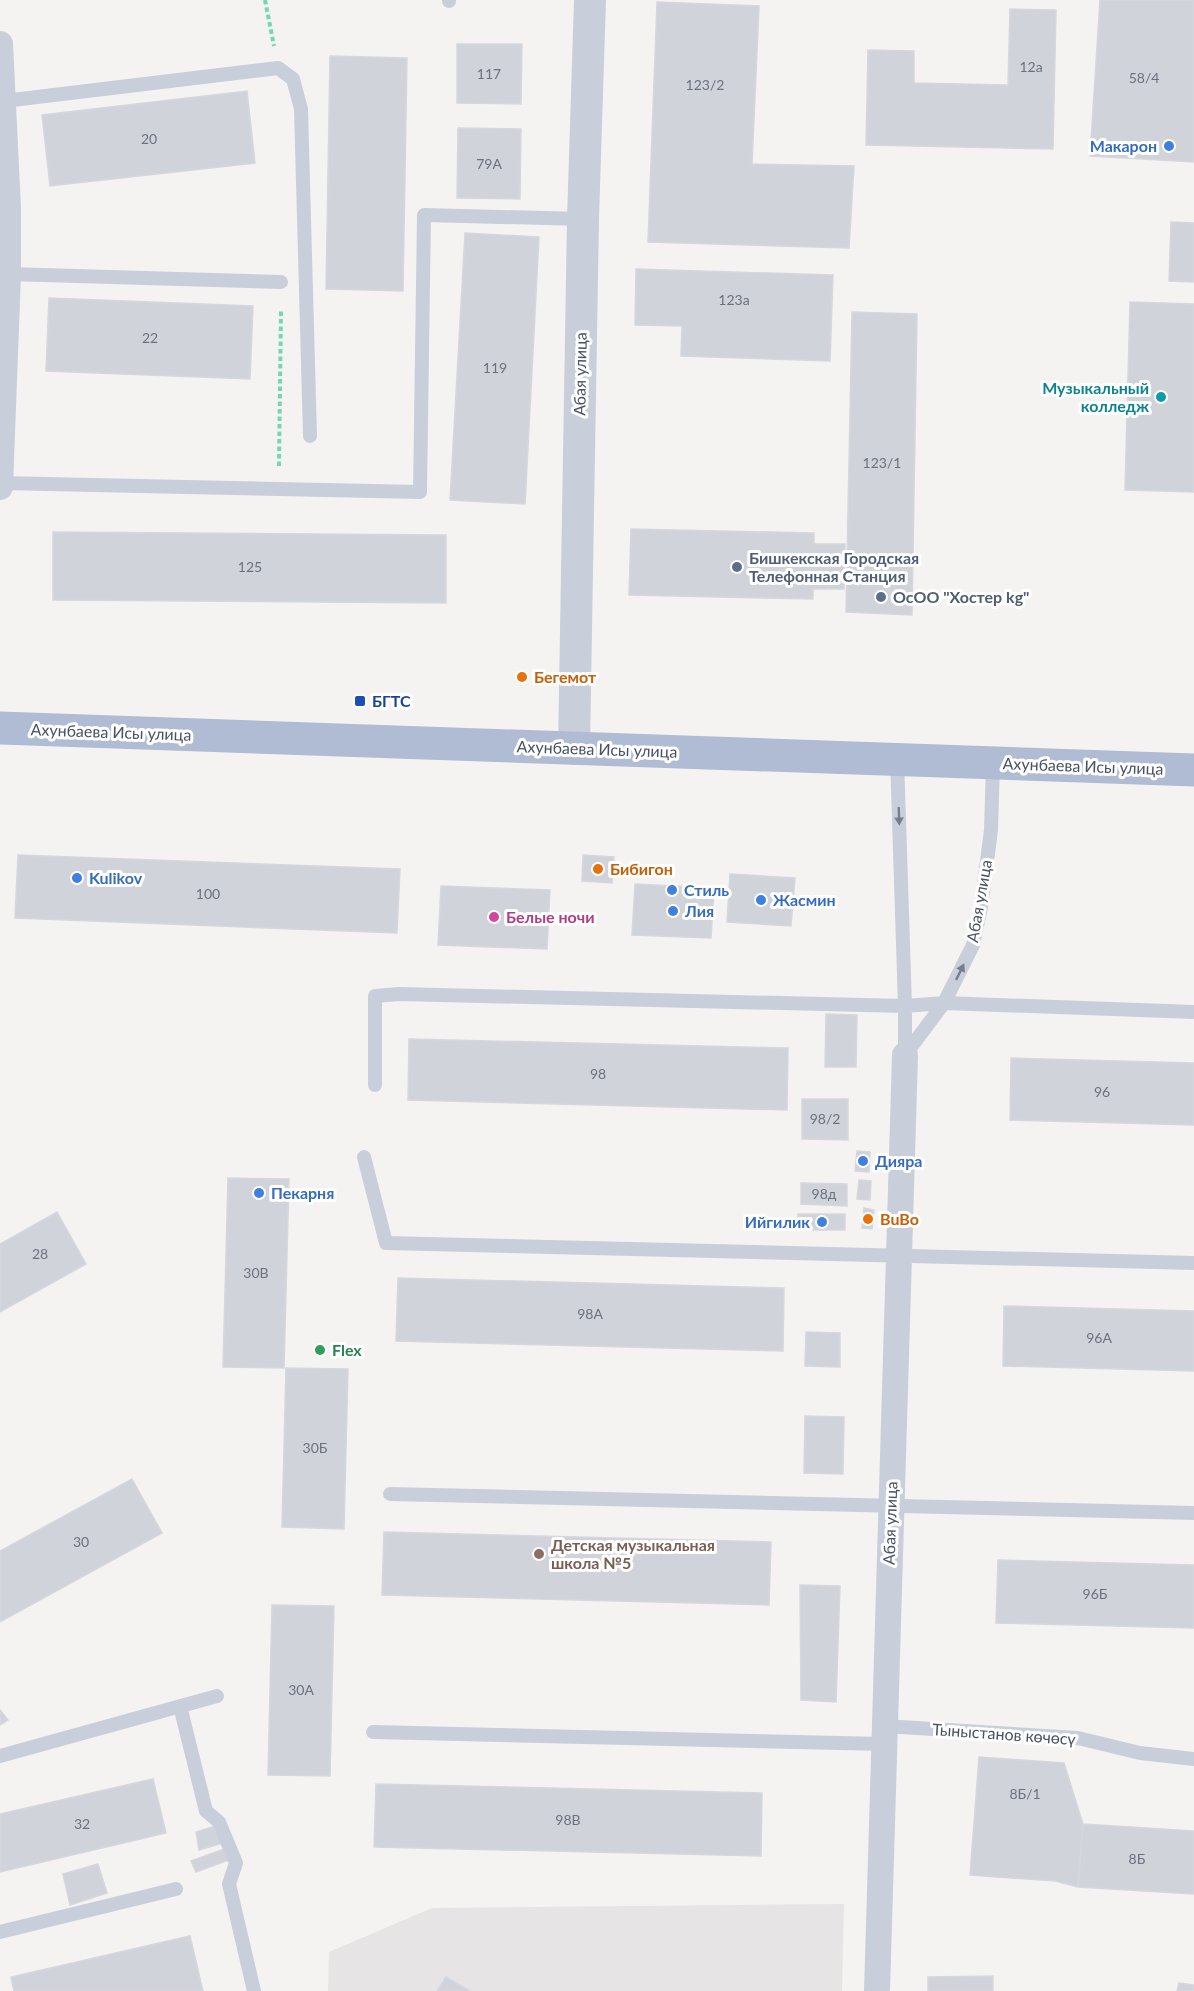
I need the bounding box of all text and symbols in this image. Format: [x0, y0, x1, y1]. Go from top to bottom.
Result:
house number: 12a [1019, 58, 1043, 75]
house number: 117 [477, 65, 501, 82]
house number: 58/4 [1129, 69, 1159, 86]
house number: 123/2 [686, 76, 724, 93]
house number: 20 [141, 130, 157, 147]
place label: Макарон [1090, 136, 1157, 155]
marker: Макарон [1162, 139, 1176, 153]
house number: 79А [476, 155, 502, 172]
house number: 123а [718, 291, 750, 308]
house number: 22 [142, 329, 158, 346]
street label: Абая улица [569, 332, 590, 416]
house number: 119 [483, 359, 507, 376]
place label: Музыкальный колледж [1042, 378, 1149, 415]
marker: Музыкальный колледж [1154, 390, 1168, 404]
house number: 123/1 [863, 454, 901, 471]
place label: Бишкекская Городская Телефонная Станция [749, 548, 919, 585]
house number: 125 [238, 558, 262, 575]
marker: Бишкекская Городская Телефонная Станция [730, 560, 744, 574]
place label: ОсОО "Хостер kg" [893, 587, 1029, 606]
marker: ОсОО "Хостер kg" [874, 590, 888, 604]
place label: Бегемот [534, 667, 597, 686]
marker: Бегемот [515, 670, 529, 684]
place label: БГТС [372, 691, 411, 710]
marker: БГТС [353, 694, 367, 708]
street label: Ахунбаева Исы улица [30, 719, 192, 744]
street label: Ахунбаева Исы улица [516, 736, 678, 761]
street label: Ахунбаева Исы улица [1002, 753, 1164, 778]
one-way arrow [895, 807, 904, 826]
street label: Абая улица [962, 858, 995, 944]
place label: Бибигон [610, 859, 673, 878]
marker: Бибигон [591, 862, 605, 876]
place label: Kulikov [89, 868, 143, 887]
marker: Kulikov [70, 871, 84, 885]
place label: Стиль [684, 880, 729, 899]
marker: Стиль [665, 883, 679, 897]
house number: 100 [196, 885, 220, 902]
place label: Жасмин [773, 890, 836, 909]
marker: Жасмин [754, 893, 768, 907]
place label: Лия [684, 901, 714, 920]
marker: Лия [666, 904, 680, 918]
place label: Белые ночи [506, 907, 595, 926]
marker: Белые ночи [487, 910, 501, 924]
one-way arrow [955, 963, 964, 980]
house number: 98 [590, 1065, 606, 1082]
house number: 96 [1094, 1083, 1110, 1100]
house number: 98/2 [810, 1110, 840, 1127]
place label: Дияра [875, 1151, 922, 1170]
marker: Дияра [856, 1154, 870, 1168]
place label: Пекарня [271, 1183, 334, 1202]
house number: 98д [812, 1185, 837, 1202]
marker: Пекарня [252, 1186, 266, 1200]
place label: BuBo [880, 1209, 919, 1228]
place label: Ийгилик [745, 1212, 810, 1231]
marker: BuBo [861, 1212, 875, 1226]
marker: Ийгилик [815, 1215, 829, 1229]
house number: 28 [32, 1245, 48, 1262]
house number: 30В [243, 1264, 269, 1281]
house number: 98А [577, 1305, 603, 1322]
house number: 96А [1086, 1329, 1112, 1346]
place label: Flex [332, 1340, 362, 1359]
marker: Flex [313, 1343, 327, 1357]
house number: 30Б [303, 1439, 328, 1456]
street label: Абая улица [879, 1481, 900, 1565]
house number: 30 [73, 1533, 89, 1550]
place label: Детская музыкальная школа №5 [551, 1535, 715, 1572]
marker: Детская музыкальная школа №5 [532, 1547, 546, 1561]
house number: 96Б [1083, 1585, 1108, 1602]
house number: 30А [288, 1681, 314, 1698]
street label: Тыныстанов көчөсү [932, 1719, 1077, 1748]
house number: 8Б/1 [1009, 1785, 1041, 1802]
house number: 98В [555, 1811, 581, 1828]
house number: 32 [74, 1815, 90, 1832]
house number: 8Б [1129, 1850, 1146, 1867]

